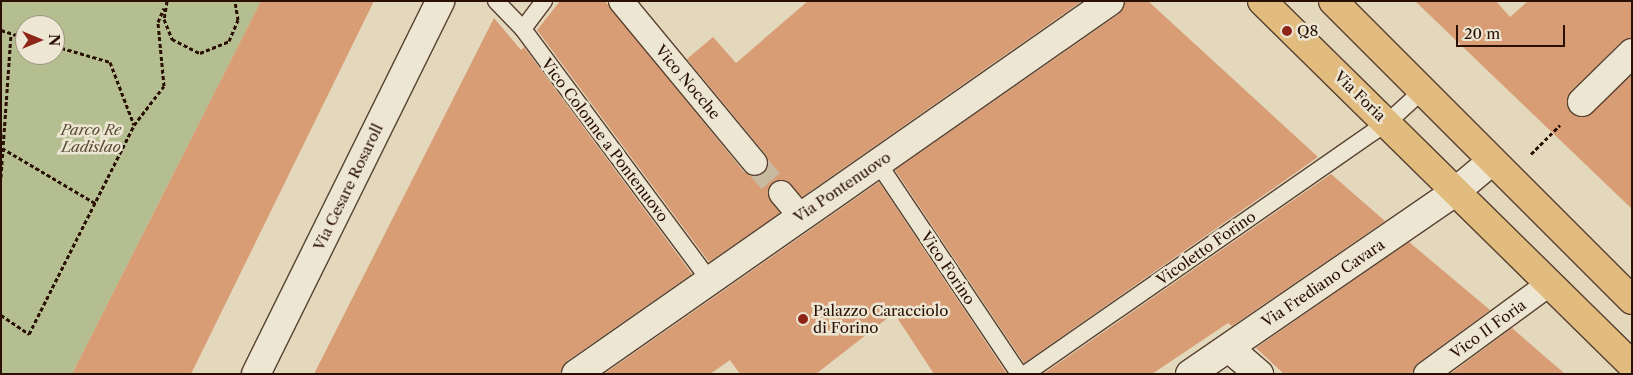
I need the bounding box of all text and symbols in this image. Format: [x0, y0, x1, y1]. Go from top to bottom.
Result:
north arrow [15, 15, 65, 65]
scale bar [1458, 15, 1567, 47]
place label: Q8 [1297, 22, 1318, 40]
text: 20 m [1464, 24, 1500, 43]
marker: Q8 [1281, 25, 1293, 37]
text: N [45, 34, 63, 46]
street label: Vico Nocche [652, 41, 724, 123]
street label: Vico Colonne a Pontenuovo [538, 55, 672, 225]
street label: Via Foria [1331, 67, 1389, 125]
park label: Parco Re Ladislao [61, 120, 121, 155]
street label: Via Cesare Rosaroll [309, 121, 387, 253]
street label: Via Pontenuovo [790, 148, 894, 226]
street label: Vicoletto Forino [1153, 207, 1259, 289]
street label: Vico Forino [917, 228, 979, 308]
street label: Via Frediano Cavara [1258, 235, 1388, 331]
street label: Vico II Foria [1447, 296, 1529, 362]
place label: Palazzo Caracciolo di Forino [813, 301, 948, 336]
marker: Palazzo Caracciolo di Forino [797, 313, 809, 325]

